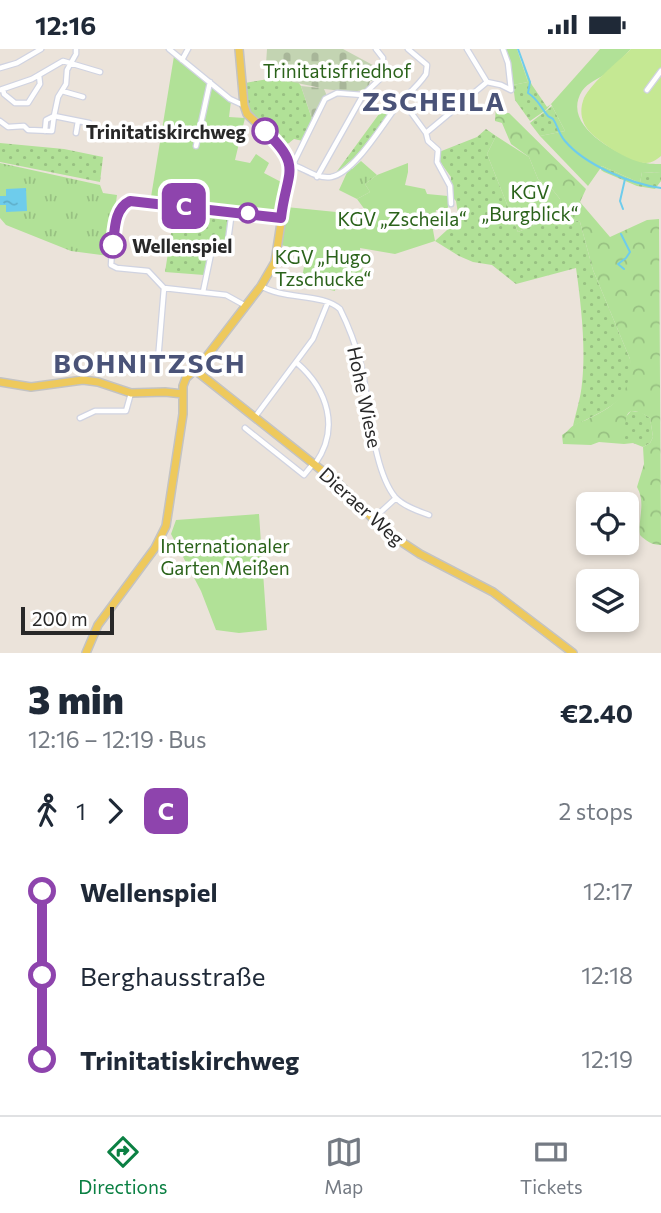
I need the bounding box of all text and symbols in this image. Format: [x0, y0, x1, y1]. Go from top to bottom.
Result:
text: 12:16 [35, 9, 96, 40]
park label: Trinitatisfriedhof [263, 59, 412, 82]
district label: ZSCHEILA [362, 85, 506, 116]
marker: Trinitatiskirchweg [252, 118, 278, 144]
place label: Trinitatiskirchweg [86, 120, 247, 143]
park label: KGV „Burgblick“ [482, 180, 579, 225]
line badge: C [161, 183, 207, 229]
text: C [176, 191, 192, 220]
unlabelled marker [238, 203, 258, 223]
park label: KGV „Zscheila“ [337, 207, 467, 230]
marker: Wellenspiel [100, 232, 126, 258]
place label: Wellenspiel [132, 234, 233, 257]
park label: KGV „Hugo Tzschucke“ [275, 245, 372, 290]
street label: Hohe Wiese [343, 344, 387, 450]
district label: BOHNITZSCH [53, 347, 247, 378]
street label: Dieraer Weg [315, 462, 409, 550]
map controls [576, 492, 639, 632]
button: locate [576, 492, 639, 555]
park label: Internationaler Garten Meißen [160, 534, 290, 579]
button: layers [576, 569, 639, 632]
scale bar [21, 604, 114, 636]
text: 200 m [32, 607, 88, 630]
text: 3 min [28, 675, 124, 722]
text: €2.40 [560, 697, 633, 728]
text: 12:16 – 12:19 · Bus [28, 725, 206, 753]
icon: walk [28, 792, 66, 830]
icon: forward [96, 792, 134, 830]
text: C [158, 796, 174, 825]
text: 1 [76, 797, 86, 825]
text: 2 stops [559, 797, 633, 825]
text: Wellenspiel [80, 876, 218, 907]
text: 12:17 [583, 877, 633, 905]
text: Berghausstraße [80, 960, 265, 991]
text: 12:18 [581, 961, 633, 989]
text: Trinitatiskirchweg [80, 1044, 299, 1075]
text: 12:19 [581, 1045, 633, 1073]
tab: Directions [78, 1133, 167, 1198]
tab: Map [324, 1133, 363, 1198]
tab: Tickets [520, 1133, 583, 1198]

